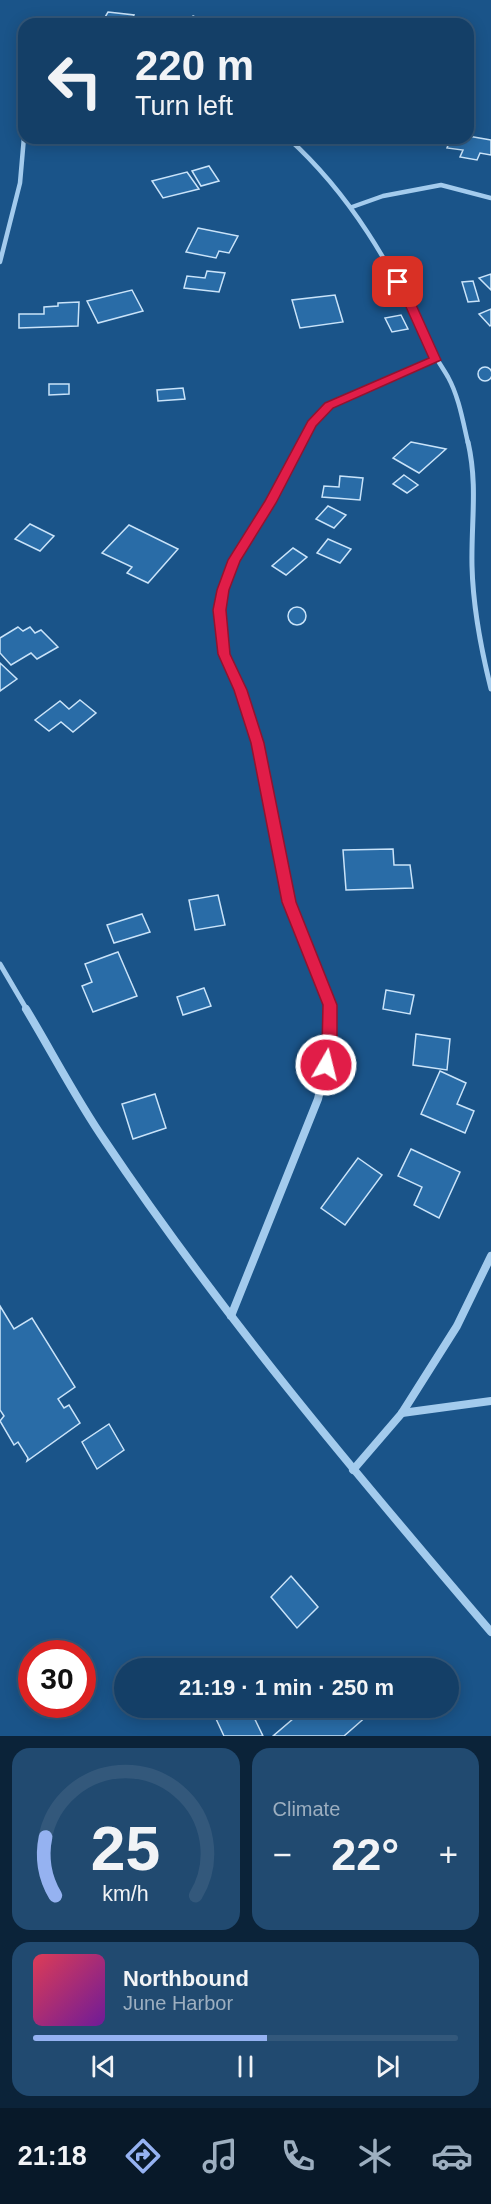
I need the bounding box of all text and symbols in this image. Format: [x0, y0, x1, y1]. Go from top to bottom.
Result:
icon: left [36, 42, 114, 120]
text: 220 m [135, 42, 254, 89]
text: Turn left [135, 91, 233, 121]
pin [372, 256, 423, 307]
icon: arrive [381, 265, 414, 298]
position arrow [294, 1033, 358, 1097]
speed limit sign: 30 [18, 1640, 96, 1718]
text: 21:19 · 1 min · 250 m [179, 1675, 394, 1700]
text: Climate [273, 1798, 340, 1820]
text: 25 [91, 1814, 160, 1883]
text: 22° [331, 1829, 399, 1880]
text: − [273, 1836, 292, 1873]
text: + [439, 1836, 458, 1873]
text: km/h [103, 1882, 149, 1906]
text: Northbound [123, 1966, 249, 1991]
text: June Harbor [123, 1992, 233, 2014]
icon: previous [87, 2050, 120, 2083]
icon: pause [229, 2050, 262, 2083]
icon: next [371, 2050, 404, 2083]
icon: directions [122, 2135, 164, 2177]
icon: music [199, 2135, 241, 2177]
icon: phone [277, 2135, 319, 2177]
icon: climate [354, 2135, 396, 2177]
icon: car [431, 2135, 473, 2177]
text: 21:18 [18, 2141, 87, 2171]

